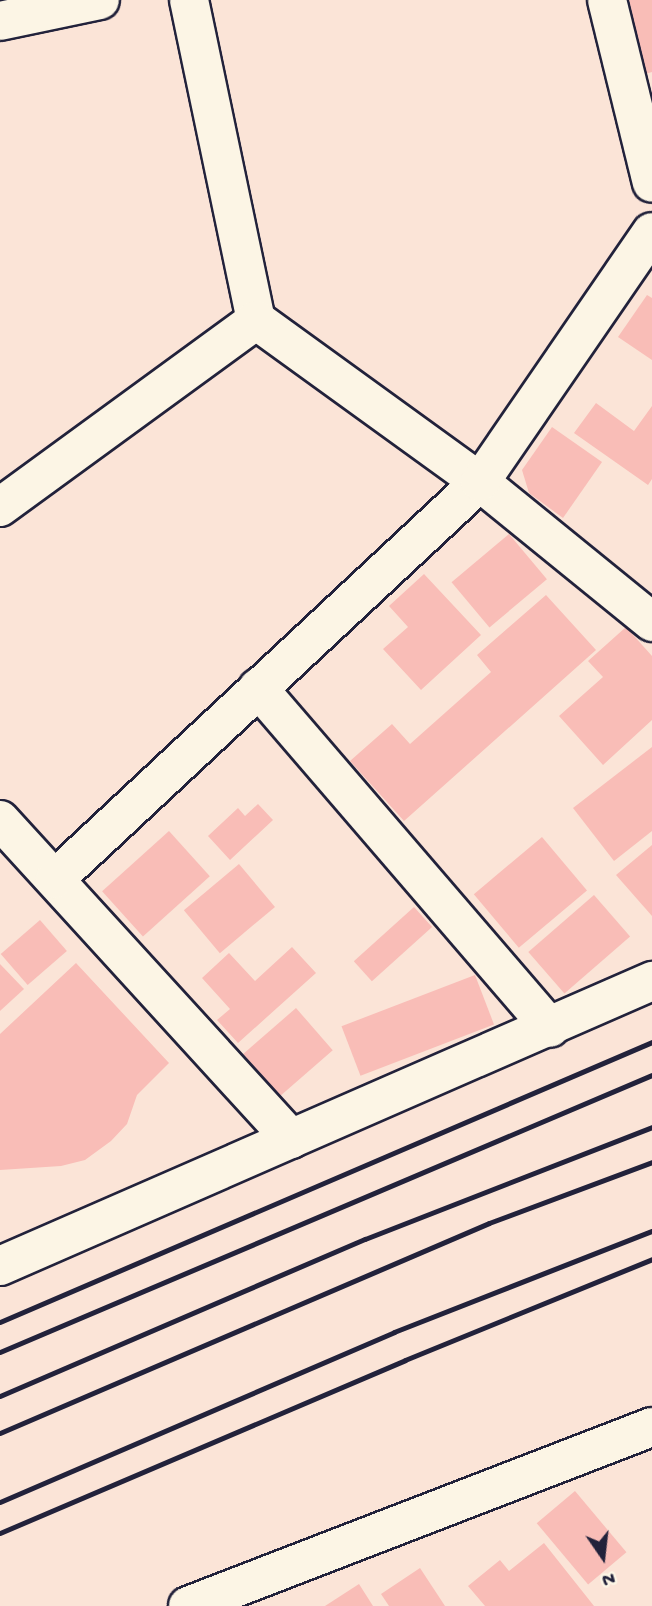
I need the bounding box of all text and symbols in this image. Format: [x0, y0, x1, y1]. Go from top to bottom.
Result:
north arrow [568, 1522, 638, 1592]
text: N [599, 1565, 617, 1591]

